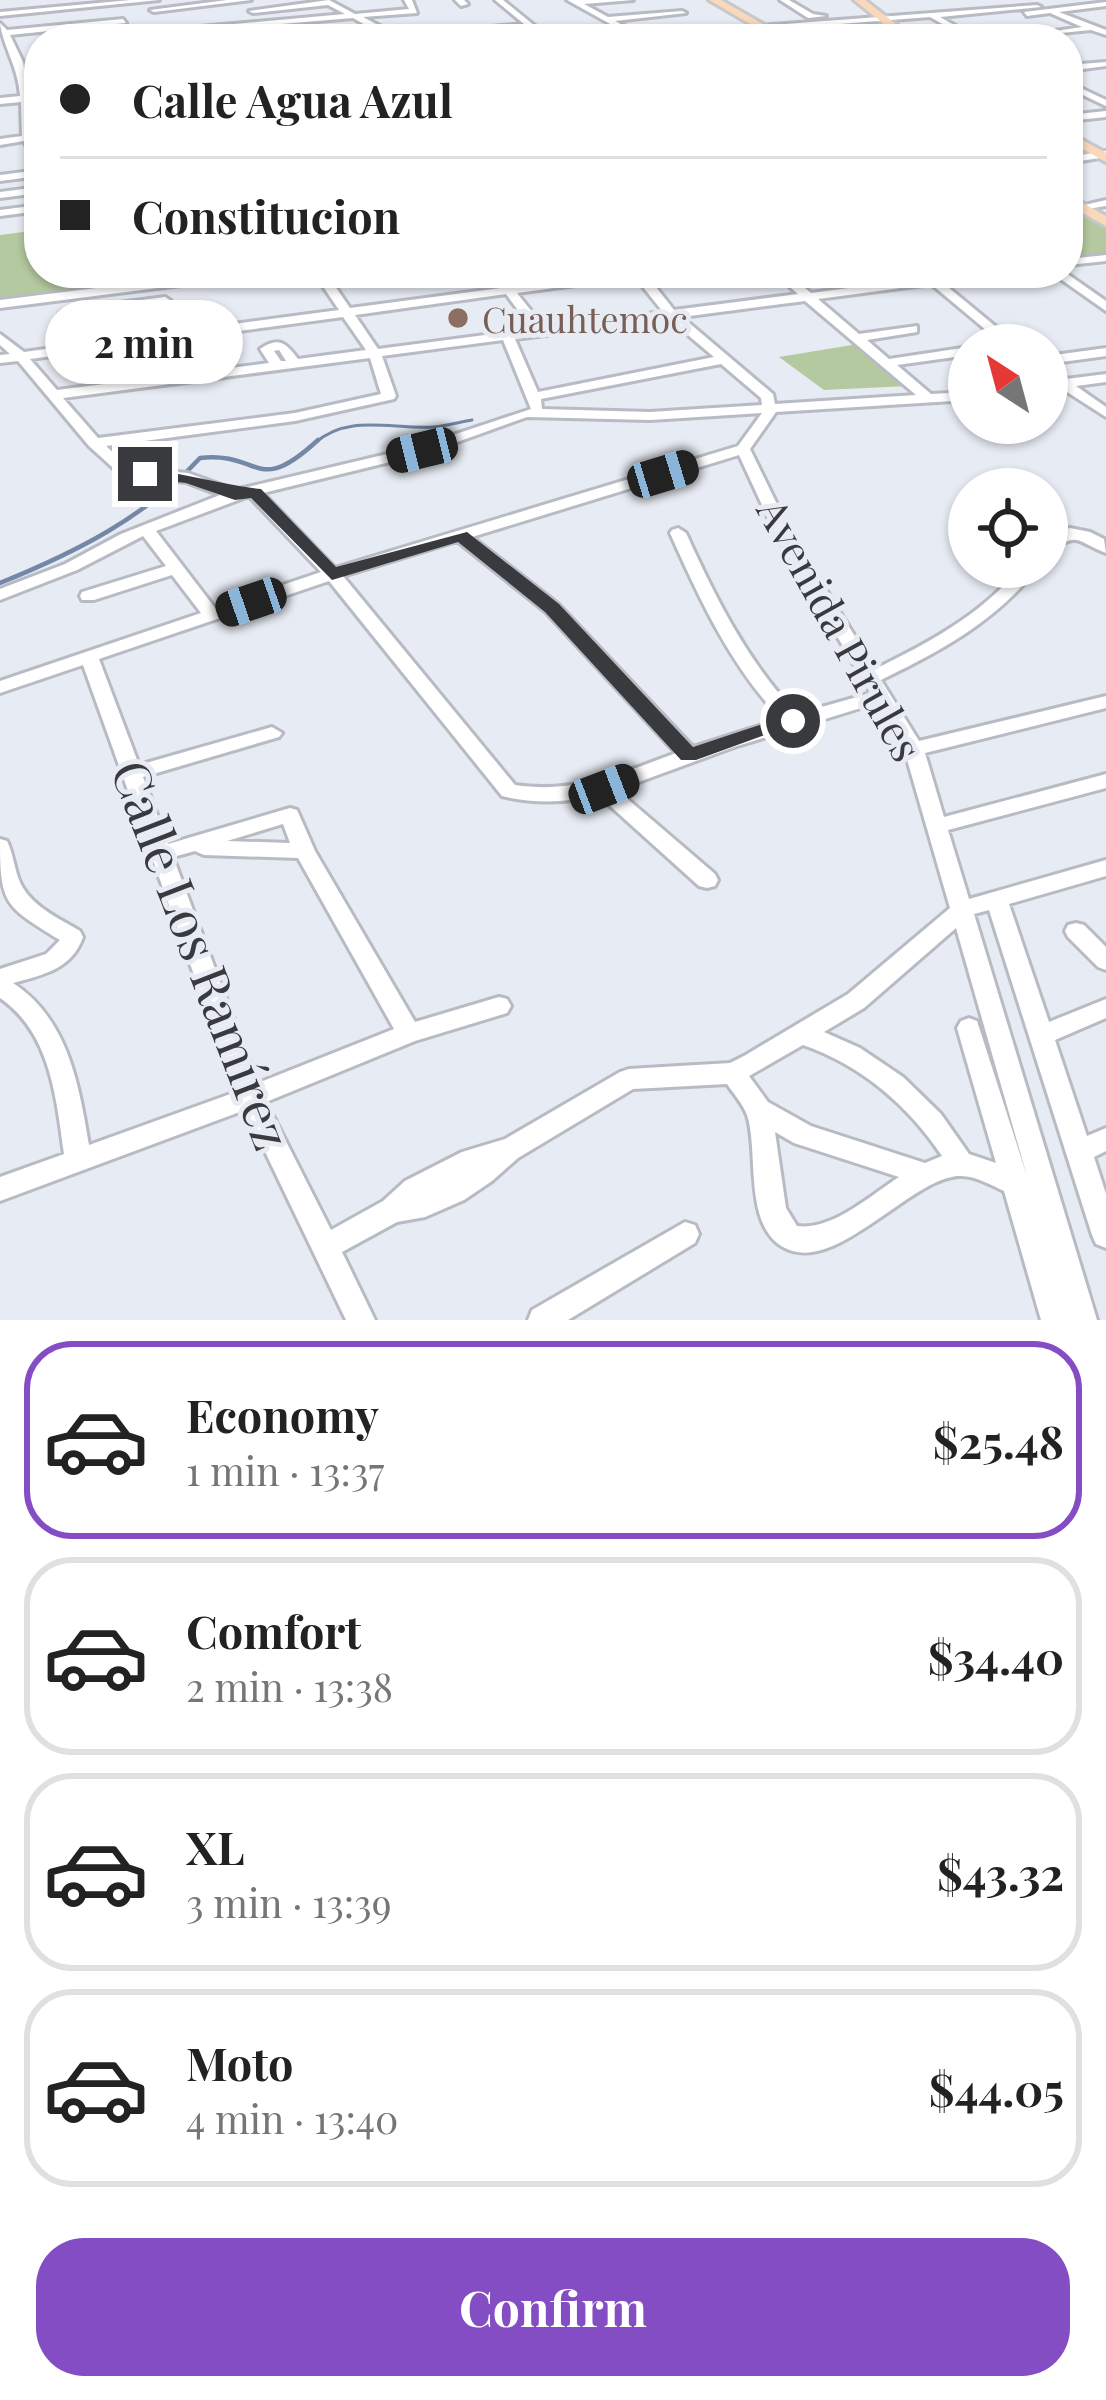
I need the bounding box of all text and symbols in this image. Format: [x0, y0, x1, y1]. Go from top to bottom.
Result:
text: Calle Agua Azul [132, 69, 453, 129]
text: Constitucion [132, 185, 400, 245]
place label: Cuauhtemoc [482, 294, 688, 342]
callout: 2 min [46, 300, 244, 384]
marker: Cuauhtemoc [445, 305, 471, 331]
text: 2 min [94, 316, 194, 368]
north arrow [948, 324, 1068, 444]
map controls [948, 324, 1068, 588]
car [383, 424, 461, 476]
car [623, 446, 703, 502]
route end [118, 447, 172, 501]
button: locate [948, 468, 1068, 588]
street label: Avenida Pirules [745, 487, 936, 770]
car [211, 573, 291, 631]
route start [766, 694, 820, 748]
street label: Calle Los Ramírez [98, 750, 308, 1158]
car [564, 759, 644, 819]
text: Economy [186, 1384, 379, 1444]
icon: car [42, 1386, 150, 1494]
text: $25.48 [933, 1410, 1064, 1470]
text: 1 min · 13:37 [186, 1444, 384, 1496]
text: Comfort [186, 1600, 361, 1660]
icon: car [42, 1602, 150, 1710]
text: $34.40 [928, 1626, 1064, 1686]
text: 2 min · 13:38 [186, 1660, 393, 1712]
text: XL [186, 1816, 245, 1876]
icon: car [42, 1818, 150, 1926]
text: $43.32 [937, 1842, 1064, 1902]
text: 3 min · 13:39 [186, 1876, 392, 1928]
text: Moto [186, 2032, 293, 2092]
icon: car [42, 2034, 150, 2142]
text: $44.05 [929, 2058, 1064, 2118]
text: 4 min · 13:40 [186, 2092, 398, 2144]
button: Confirm [36, 2238, 1070, 2376]

